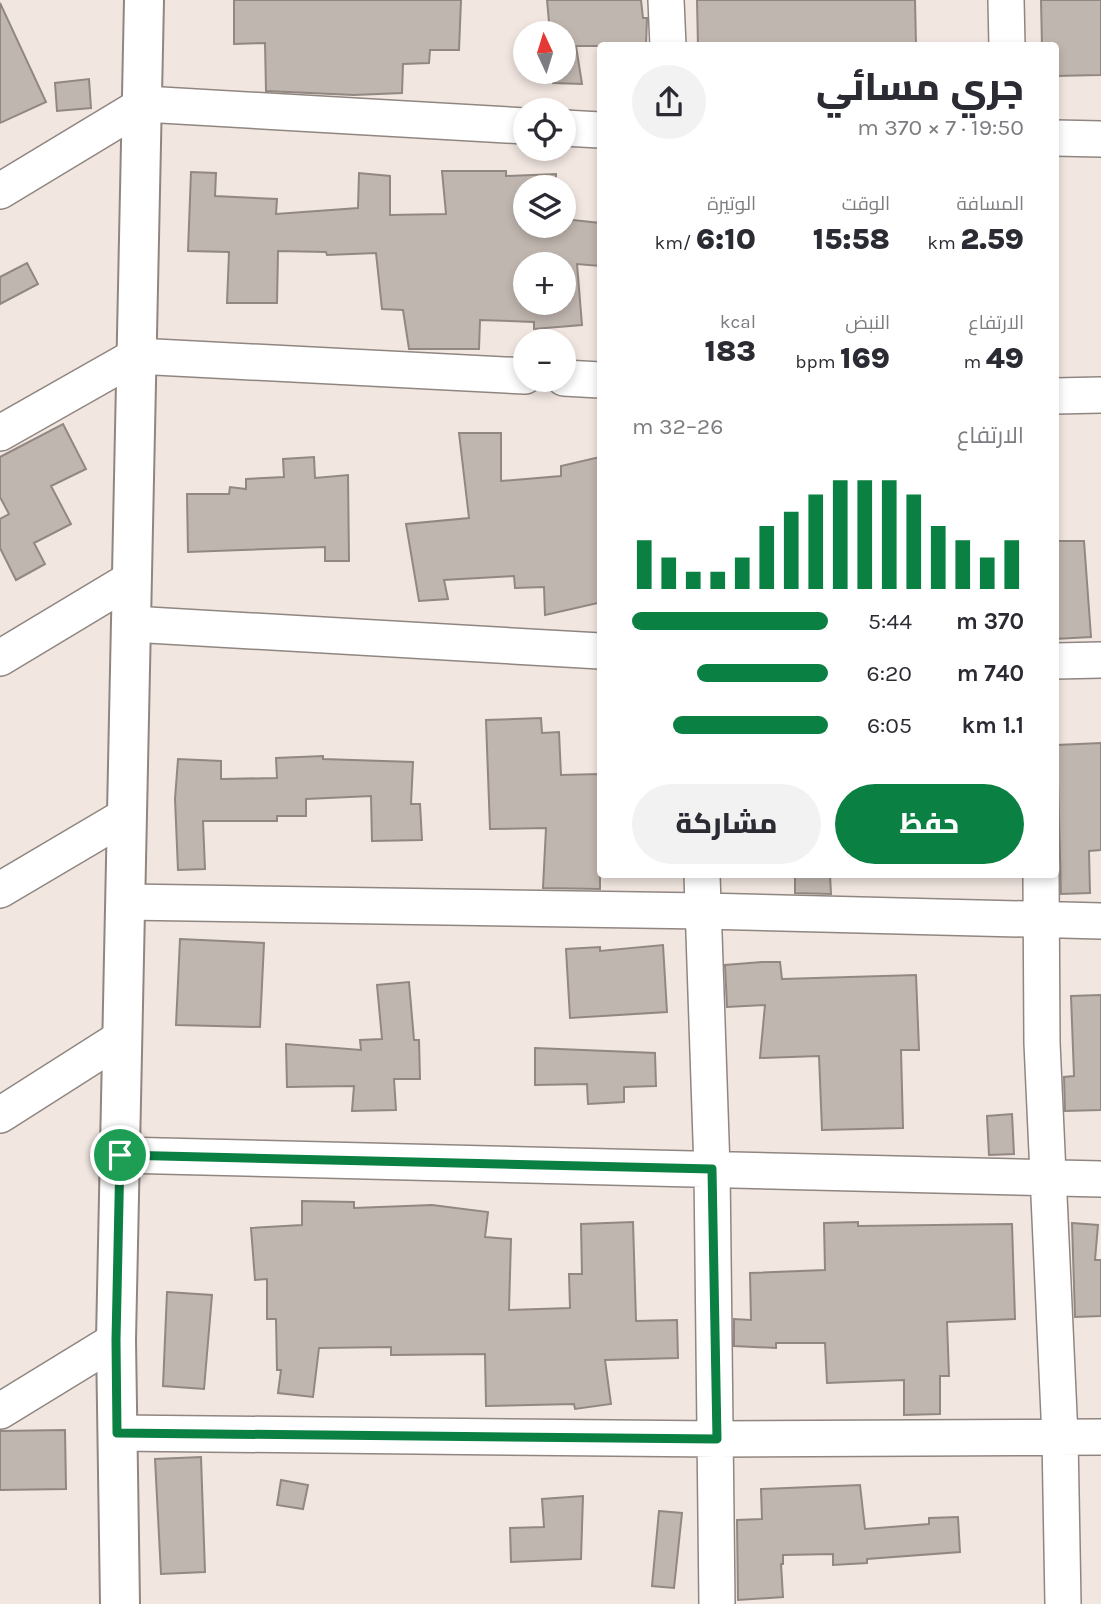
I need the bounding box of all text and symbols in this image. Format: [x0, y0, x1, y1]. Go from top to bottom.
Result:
north arrow [513, 21, 576, 84]
map controls [513, 21, 576, 392]
button: share [632, 65, 706, 139]
text: جري مسائي [816, 65, 1024, 110]
button: locate [513, 98, 576, 161]
text: 19:50 · 7 × 370 m [857, 114, 1024, 141]
button: layers [513, 175, 576, 238]
text: الوتيرة [707, 193, 756, 215]
text: الوقت [842, 193, 890, 215]
text: المسافة [956, 193, 1024, 215]
text: 6:10 [696, 221, 756, 257]
text: 15:58 [813, 221, 890, 257]
text: 2.59 [960, 221, 1024, 257]
text: /km [654, 232, 696, 254]
text: km [927, 232, 960, 254]
button: + [513, 252, 576, 315]
text: kcal [720, 311, 756, 333]
text: النبض [845, 312, 890, 334]
text: الارتفاع [968, 312, 1024, 334]
button: − [513, 329, 576, 392]
text: 183 [704, 333, 756, 369]
text: 169 [840, 340, 890, 376]
text: 49 [986, 340, 1024, 376]
text: bpm [795, 351, 840, 373]
text: m [963, 351, 986, 373]
text: 26–32 m [632, 413, 723, 440]
text: الارتفاع [957, 422, 1024, 449]
text: 5:44 [868, 608, 912, 635]
text: 370 m [956, 608, 1024, 635]
text: 6:20 [867, 660, 912, 687]
text: 740 m [957, 660, 1024, 687]
text: 6:05 [867, 712, 912, 739]
text: 1.1 km [961, 712, 1024, 739]
button: مشاركة [632, 784, 821, 864]
button: حفظ [835, 784, 1024, 864]
pin [90, 1125, 150, 1185]
icon: arrive [101, 1136, 139, 1174]

